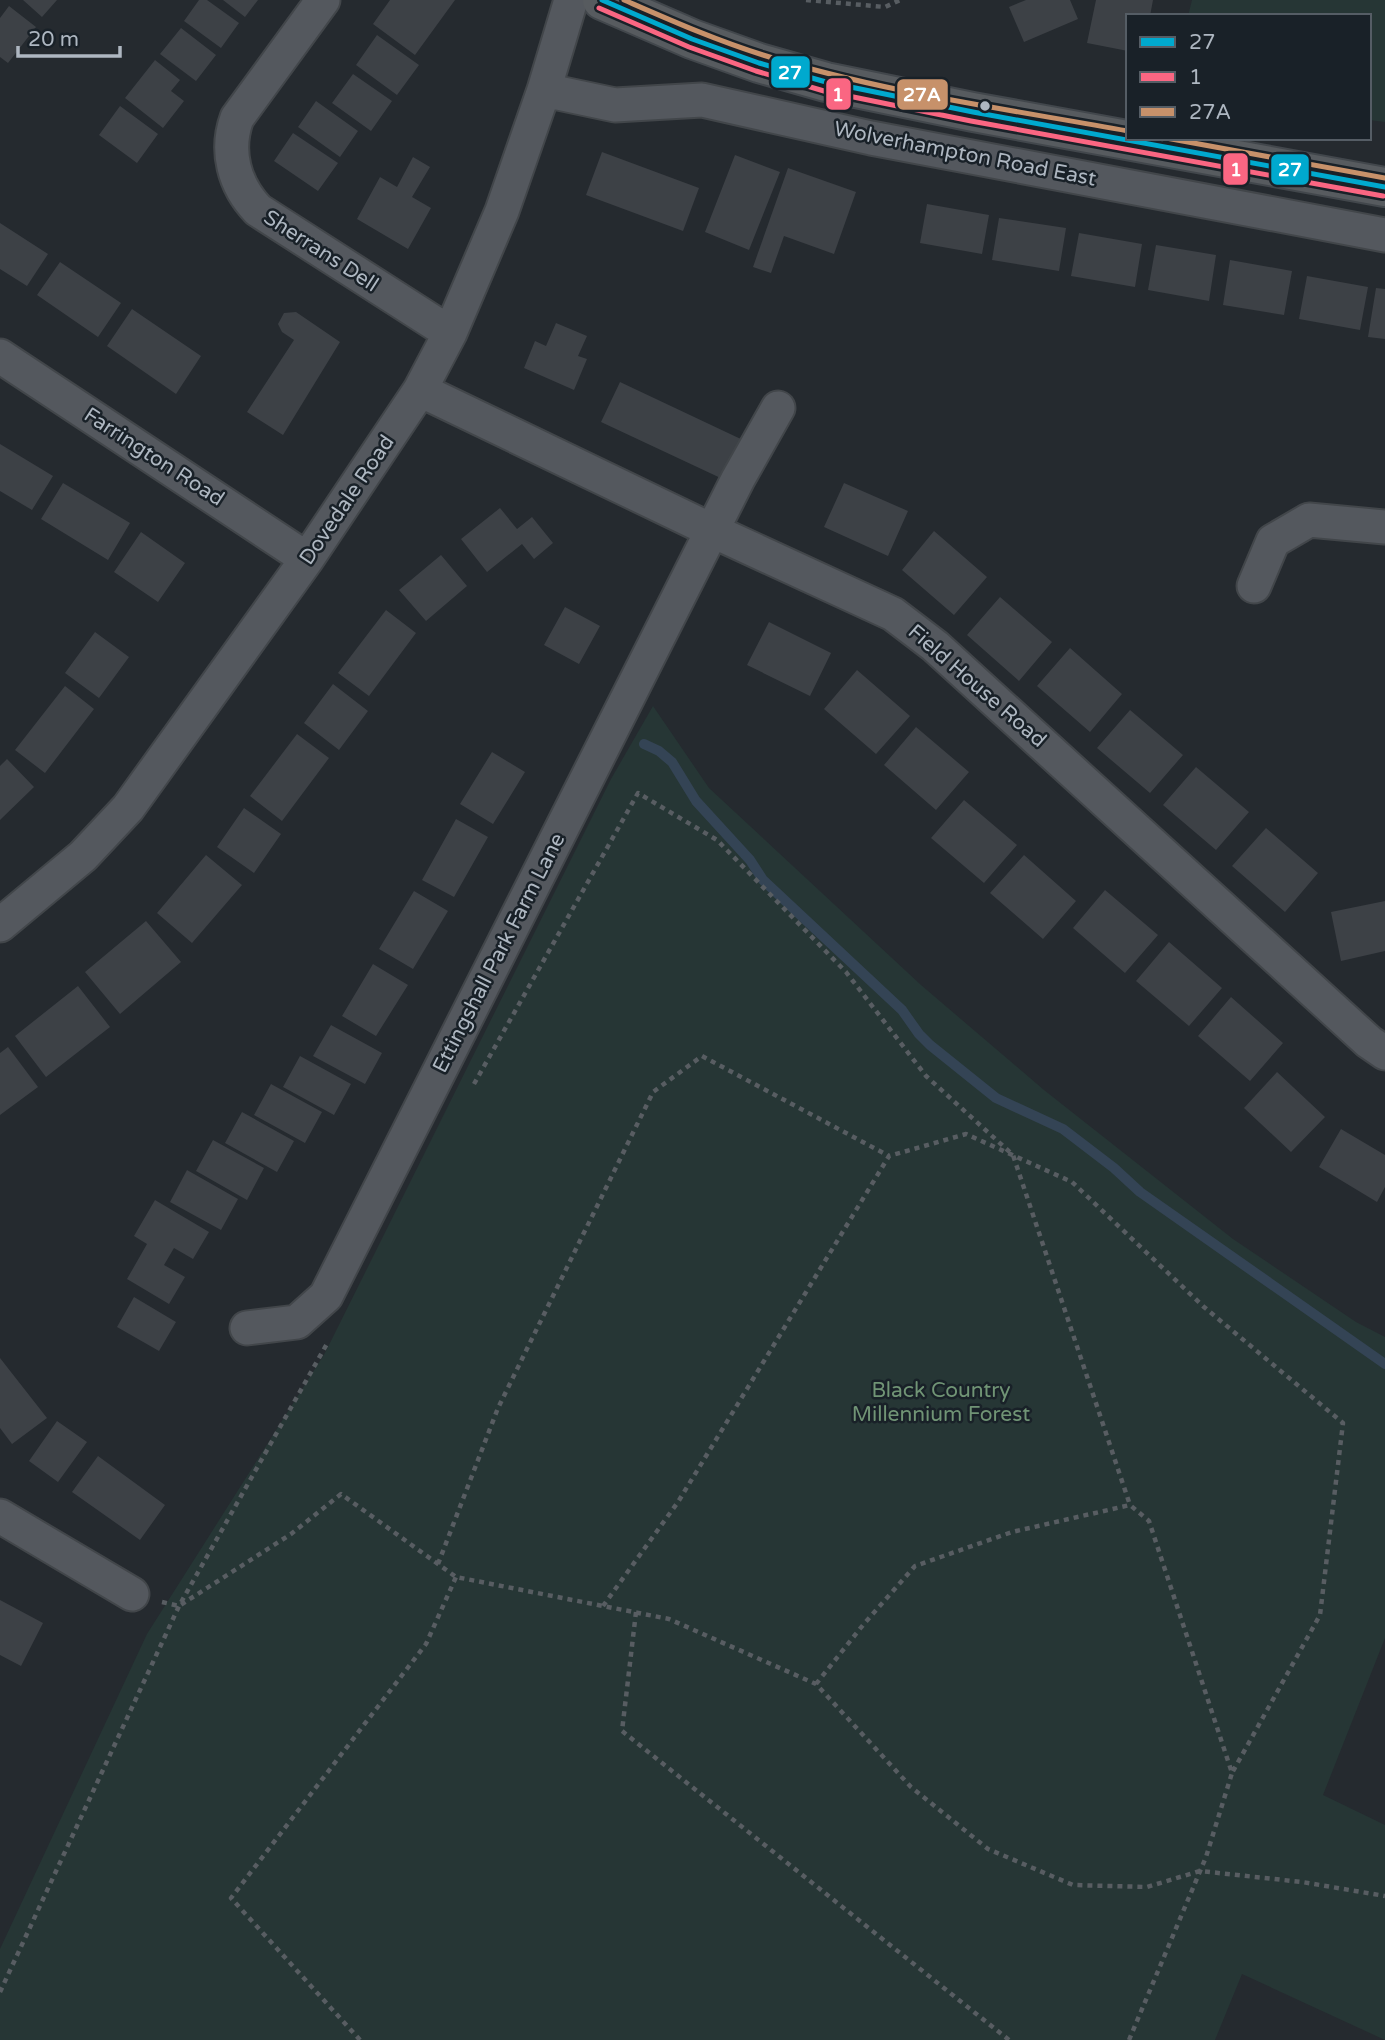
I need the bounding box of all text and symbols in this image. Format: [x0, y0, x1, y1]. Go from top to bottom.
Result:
scale bar [18, 14, 119, 58]
legend [1126, 14, 1371, 140]
text: 20 m [28, 27, 79, 52]
text: 27 [1189, 30, 1215, 55]
line badge: 27 [770, 55, 811, 89]
text: 27 [778, 62, 802, 84]
text: 1 [1189, 65, 1202, 90]
line badge: 1 [825, 77, 852, 111]
line badge: 27A [896, 78, 949, 111]
text: 1 [832, 84, 844, 106]
text: 27A [903, 84, 941, 106]
unlabelled marker [978, 99, 992, 113]
text: 27A [1189, 100, 1231, 125]
street label: Wolverhampton Road East [832, 116, 1098, 192]
line badge: 1 [1222, 152, 1249, 186]
line badge: 27 [1270, 153, 1310, 186]
text: 1 [1230, 159, 1242, 181]
text: 27 [1278, 159, 1302, 181]
street label: Sherrans Dell [259, 205, 383, 297]
street label: Farrington Road [79, 402, 229, 512]
street label: Dovedale Road [294, 430, 400, 570]
street label: Field House Road [903, 619, 1051, 753]
street label: Ettingshall Park Farm Lane [428, 829, 570, 1077]
park label: Black Country Millennium Forest [852, 1378, 1030, 1427]

